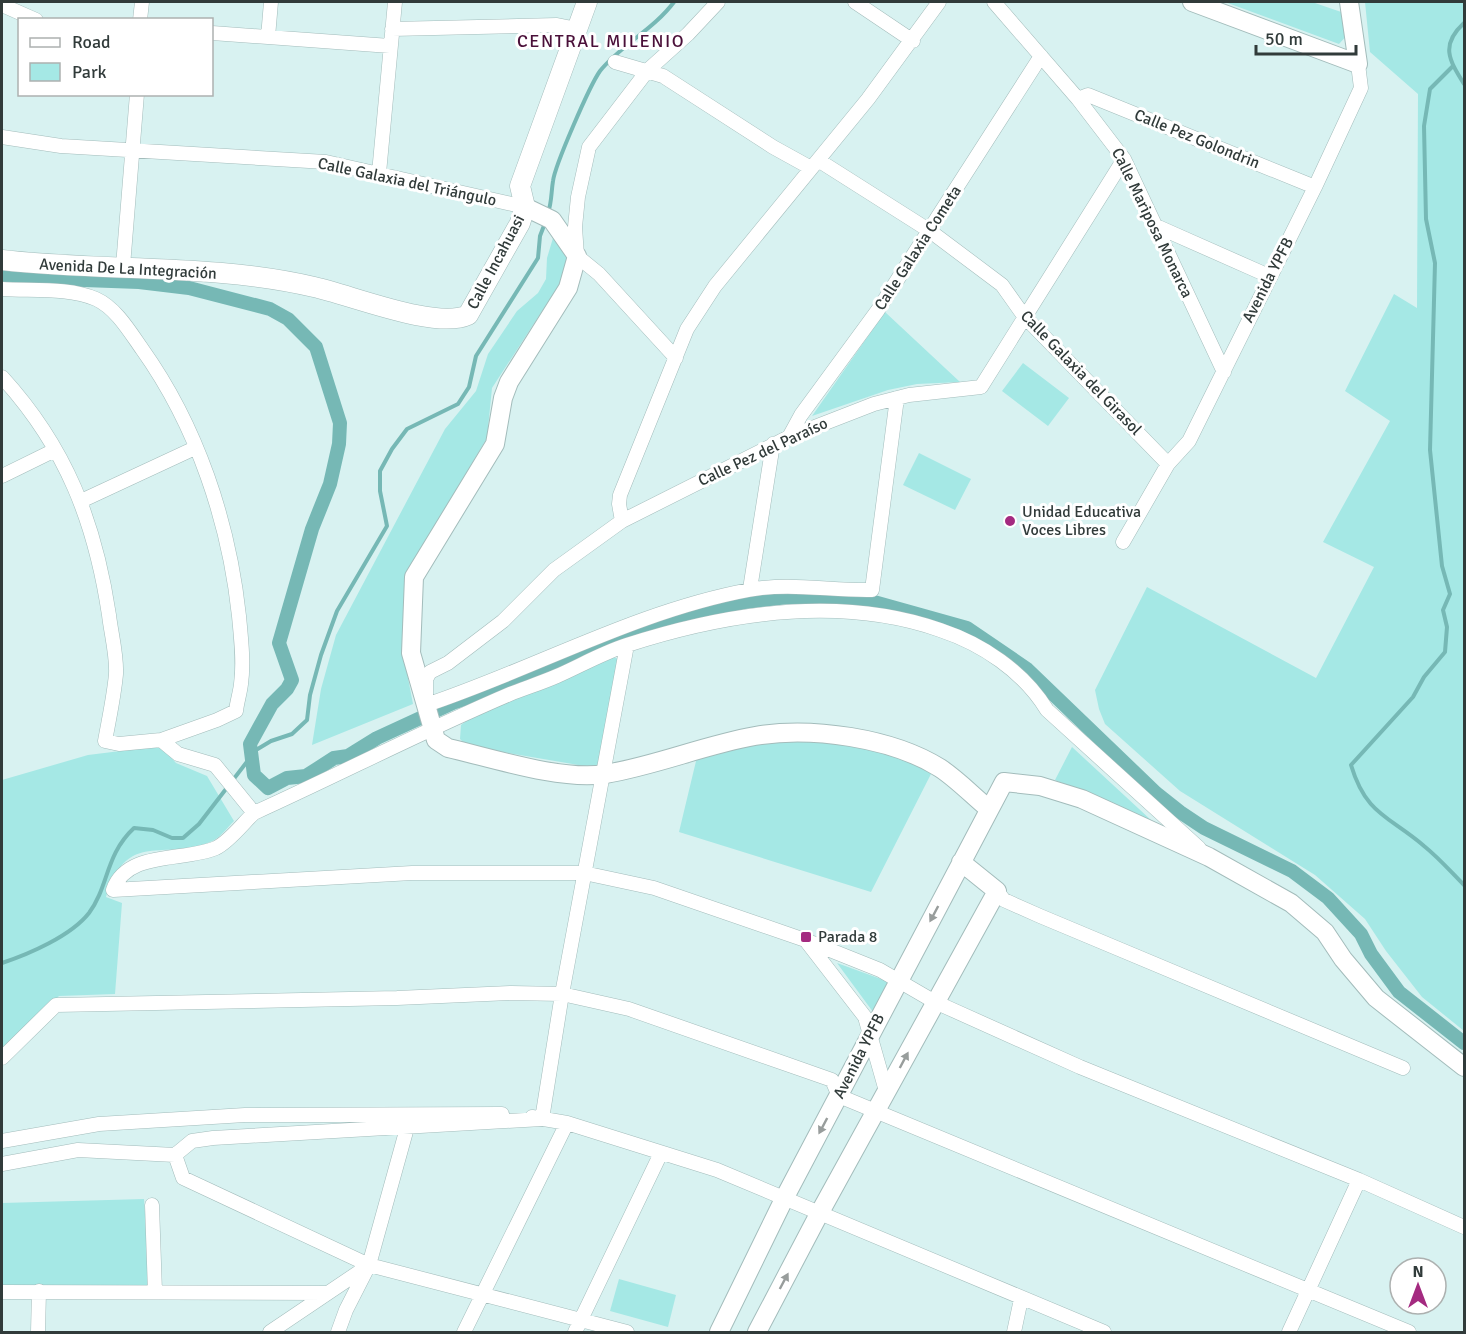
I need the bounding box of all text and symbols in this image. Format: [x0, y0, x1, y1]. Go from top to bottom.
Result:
legend [18, 18, 213, 96]
scale bar [1256, 18, 1356, 56]
text: 50 m [1265, 28, 1303, 50]
district label: CENTRAL MILENIO [517, 30, 685, 52]
text: Road [72, 31, 111, 53]
text: Park [72, 61, 107, 83]
street label: Calle Pez Golondrin [1131, 105, 1263, 173]
street label: Calle Mariposa Monarca [1107, 145, 1197, 301]
street label: Calle Galaxia del Triángulo [316, 153, 498, 211]
street label: Calle Galaxia Cometa [870, 182, 966, 314]
street label: Calle Incahuasi [463, 211, 529, 313]
street label: Avenida YPFB [1238, 234, 1298, 326]
street label: Avenida De La Integración [39, 254, 217, 284]
street label: Calle Galaxia del Girasol [1016, 306, 1146, 440]
street label: Calle Pez del Paraíso [695, 413, 831, 491]
place label: Unidad Educativa Voces Libres [1022, 502, 1141, 540]
marker: Unidad Educativa Voces Libres [1003, 514, 1017, 528]
one-way arrow [929, 906, 939, 923]
place label: Parada 8 [818, 927, 877, 947]
marker: Parada 8 [799, 930, 813, 944]
street label: Avenida YPFB [829, 1010, 889, 1102]
one-way arrow [899, 1051, 909, 1068]
one-way arrow [818, 1118, 828, 1135]
north arrow [1388, 1256, 1448, 1316]
text: N [1412, 1262, 1424, 1282]
one-way arrow [779, 1272, 789, 1289]

